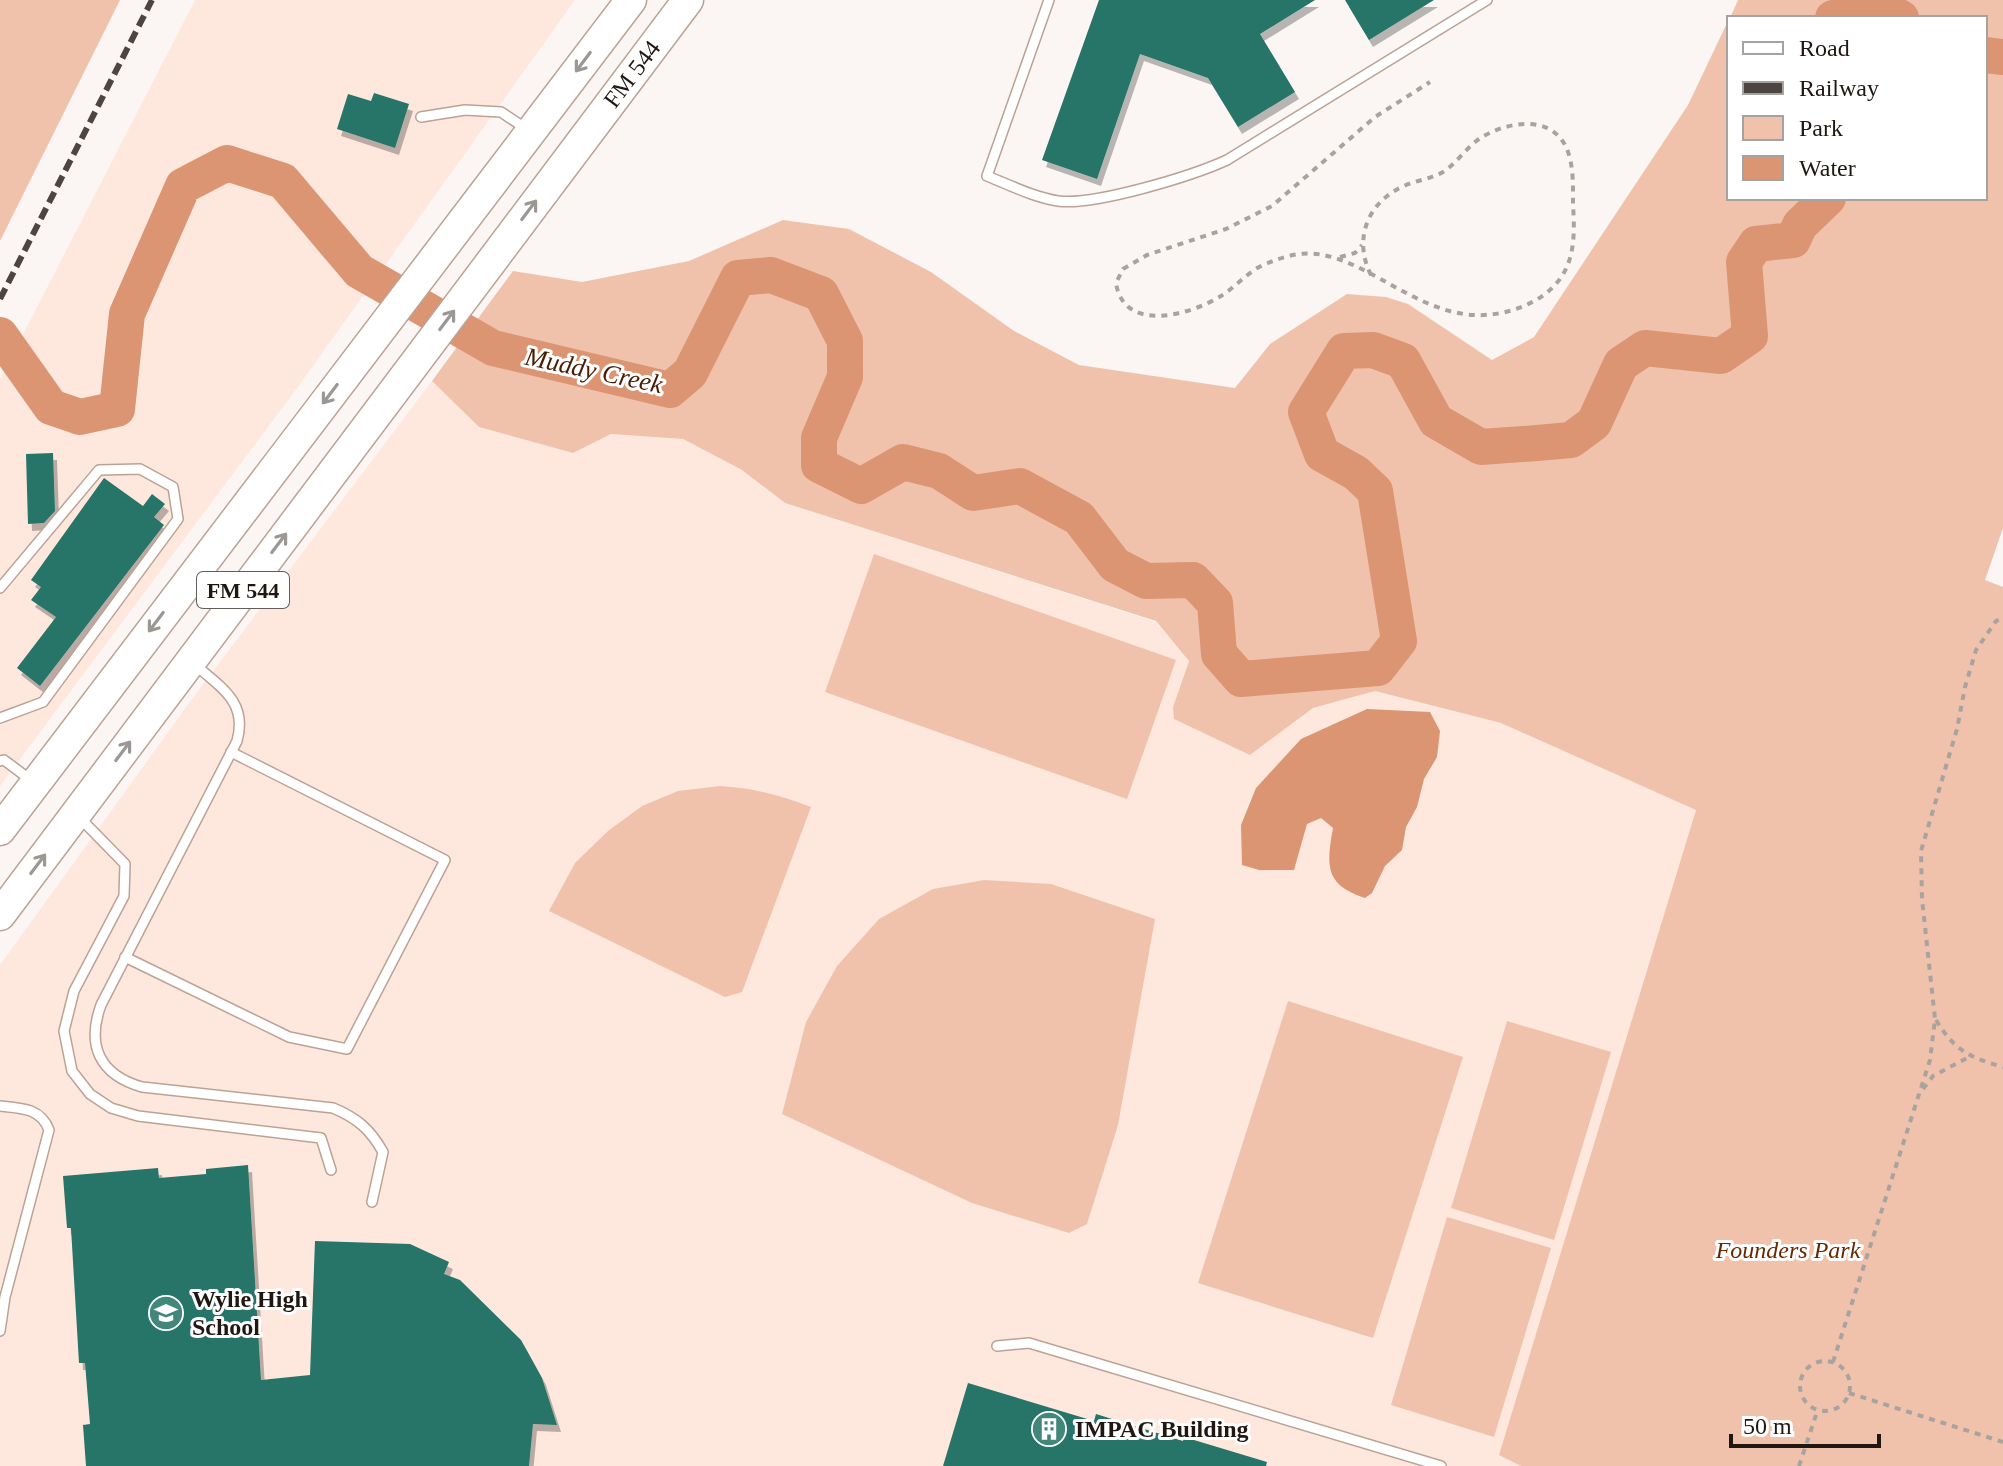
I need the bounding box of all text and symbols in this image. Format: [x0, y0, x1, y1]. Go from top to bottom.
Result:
legend [1727, 16, 1987, 200]
text: Road [1799, 35, 1850, 61]
street label: FM 544 [599, 36, 665, 112]
one-way arrow [575, 51, 592, 72]
text: Railway [1799, 75, 1879, 101]
text: Park [1799, 115, 1843, 141]
text: Water [1799, 155, 1856, 181]
one-way arrow [521, 200, 538, 221]
one-way arrow [438, 309, 455, 331]
water label: Muddy Creek [522, 342, 666, 399]
one-way arrow [321, 383, 338, 404]
one-way arrow [270, 533, 287, 554]
road number: FM 544 [197, 572, 289, 608]
one-way arrow [148, 611, 165, 632]
one-way arrow [114, 741, 131, 762]
one-way arrow [30, 854, 46, 876]
park label: Founders Park [1715, 1237, 1861, 1263]
place label: Wylie High School [192, 1286, 308, 1340]
school or university icon: Wylie High School [147, 1294, 185, 1332]
scale bar [1731, 1398, 1879, 1448]
building icon: IMPAC Building [1030, 1410, 1068, 1448]
text: 50 m [1743, 1413, 1792, 1439]
place label: IMPAC Building [1075, 1416, 1249, 1442]

